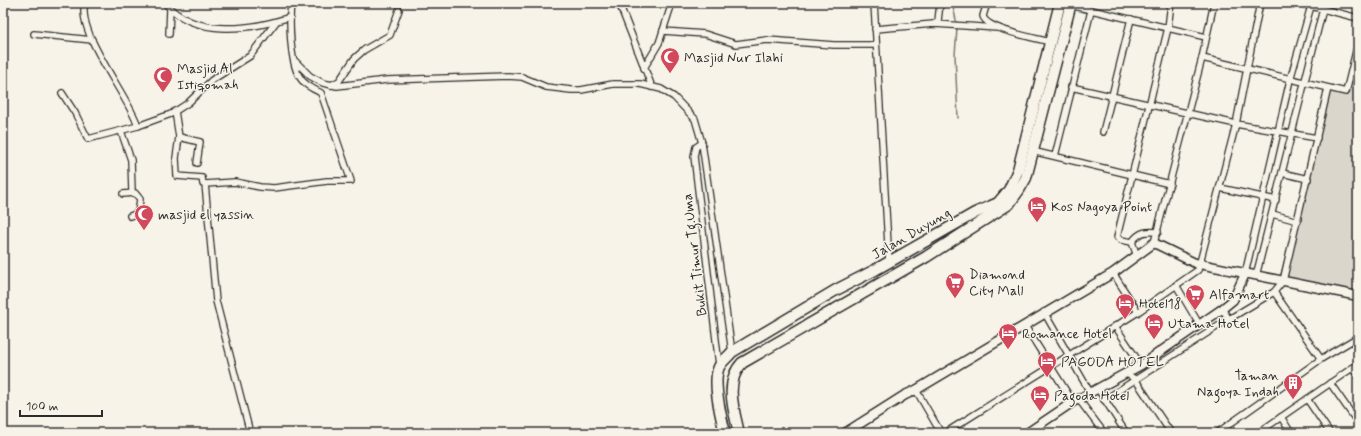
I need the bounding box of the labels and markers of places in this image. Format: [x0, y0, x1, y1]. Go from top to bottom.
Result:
mosque icon: Masjid Nur Ilahi [659, 46, 681, 74]
place label: Masjid Nur Ilahi [684, 49, 783, 67]
place label: Masjid Al Istiqomah [177, 60, 239, 94]
mosque icon: Masjid Al Istiqomah [152, 65, 174, 93]
hotel icon: Kos Nagoya Point [1026, 195, 1048, 223]
place label: Kos Nagoya Point [1051, 198, 1152, 216]
mosque icon: masjid el yassin [133, 203, 155, 231]
place label: masjid el yassin [158, 206, 254, 224]
place label: Diamond City Mall [969, 266, 1025, 300]
supermarket icon: Diamond City Mall [944, 271, 966, 299]
supermarket icon: Alfamart [1184, 283, 1206, 311]
place label: Alfamart [1209, 286, 1269, 304]
hotel icon: Hotel18 [1114, 292, 1136, 320]
place label: Hotel18 [1139, 295, 1181, 313]
hotel icon: Utama Hotel [1143, 312, 1165, 340]
place label: Utama Hotel [1168, 315, 1250, 333]
hotel icon: Romance Hotel [997, 322, 1019, 350]
place label: Romance Hotel [1022, 325, 1112, 343]
hotel icon: PAGODA HOTEL [1036, 350, 1058, 378]
place label: PAGODA HOTEL [1061, 353, 1164, 371]
place label: Taman Nagoya Indah [1197, 367, 1279, 403]
building icon: Taman Nagoya Indah [1282, 372, 1304, 400]
hotel icon: Pagoda Hotel [1029, 384, 1051, 412]
place label: Pagoda Hotel [1054, 387, 1129, 407]

